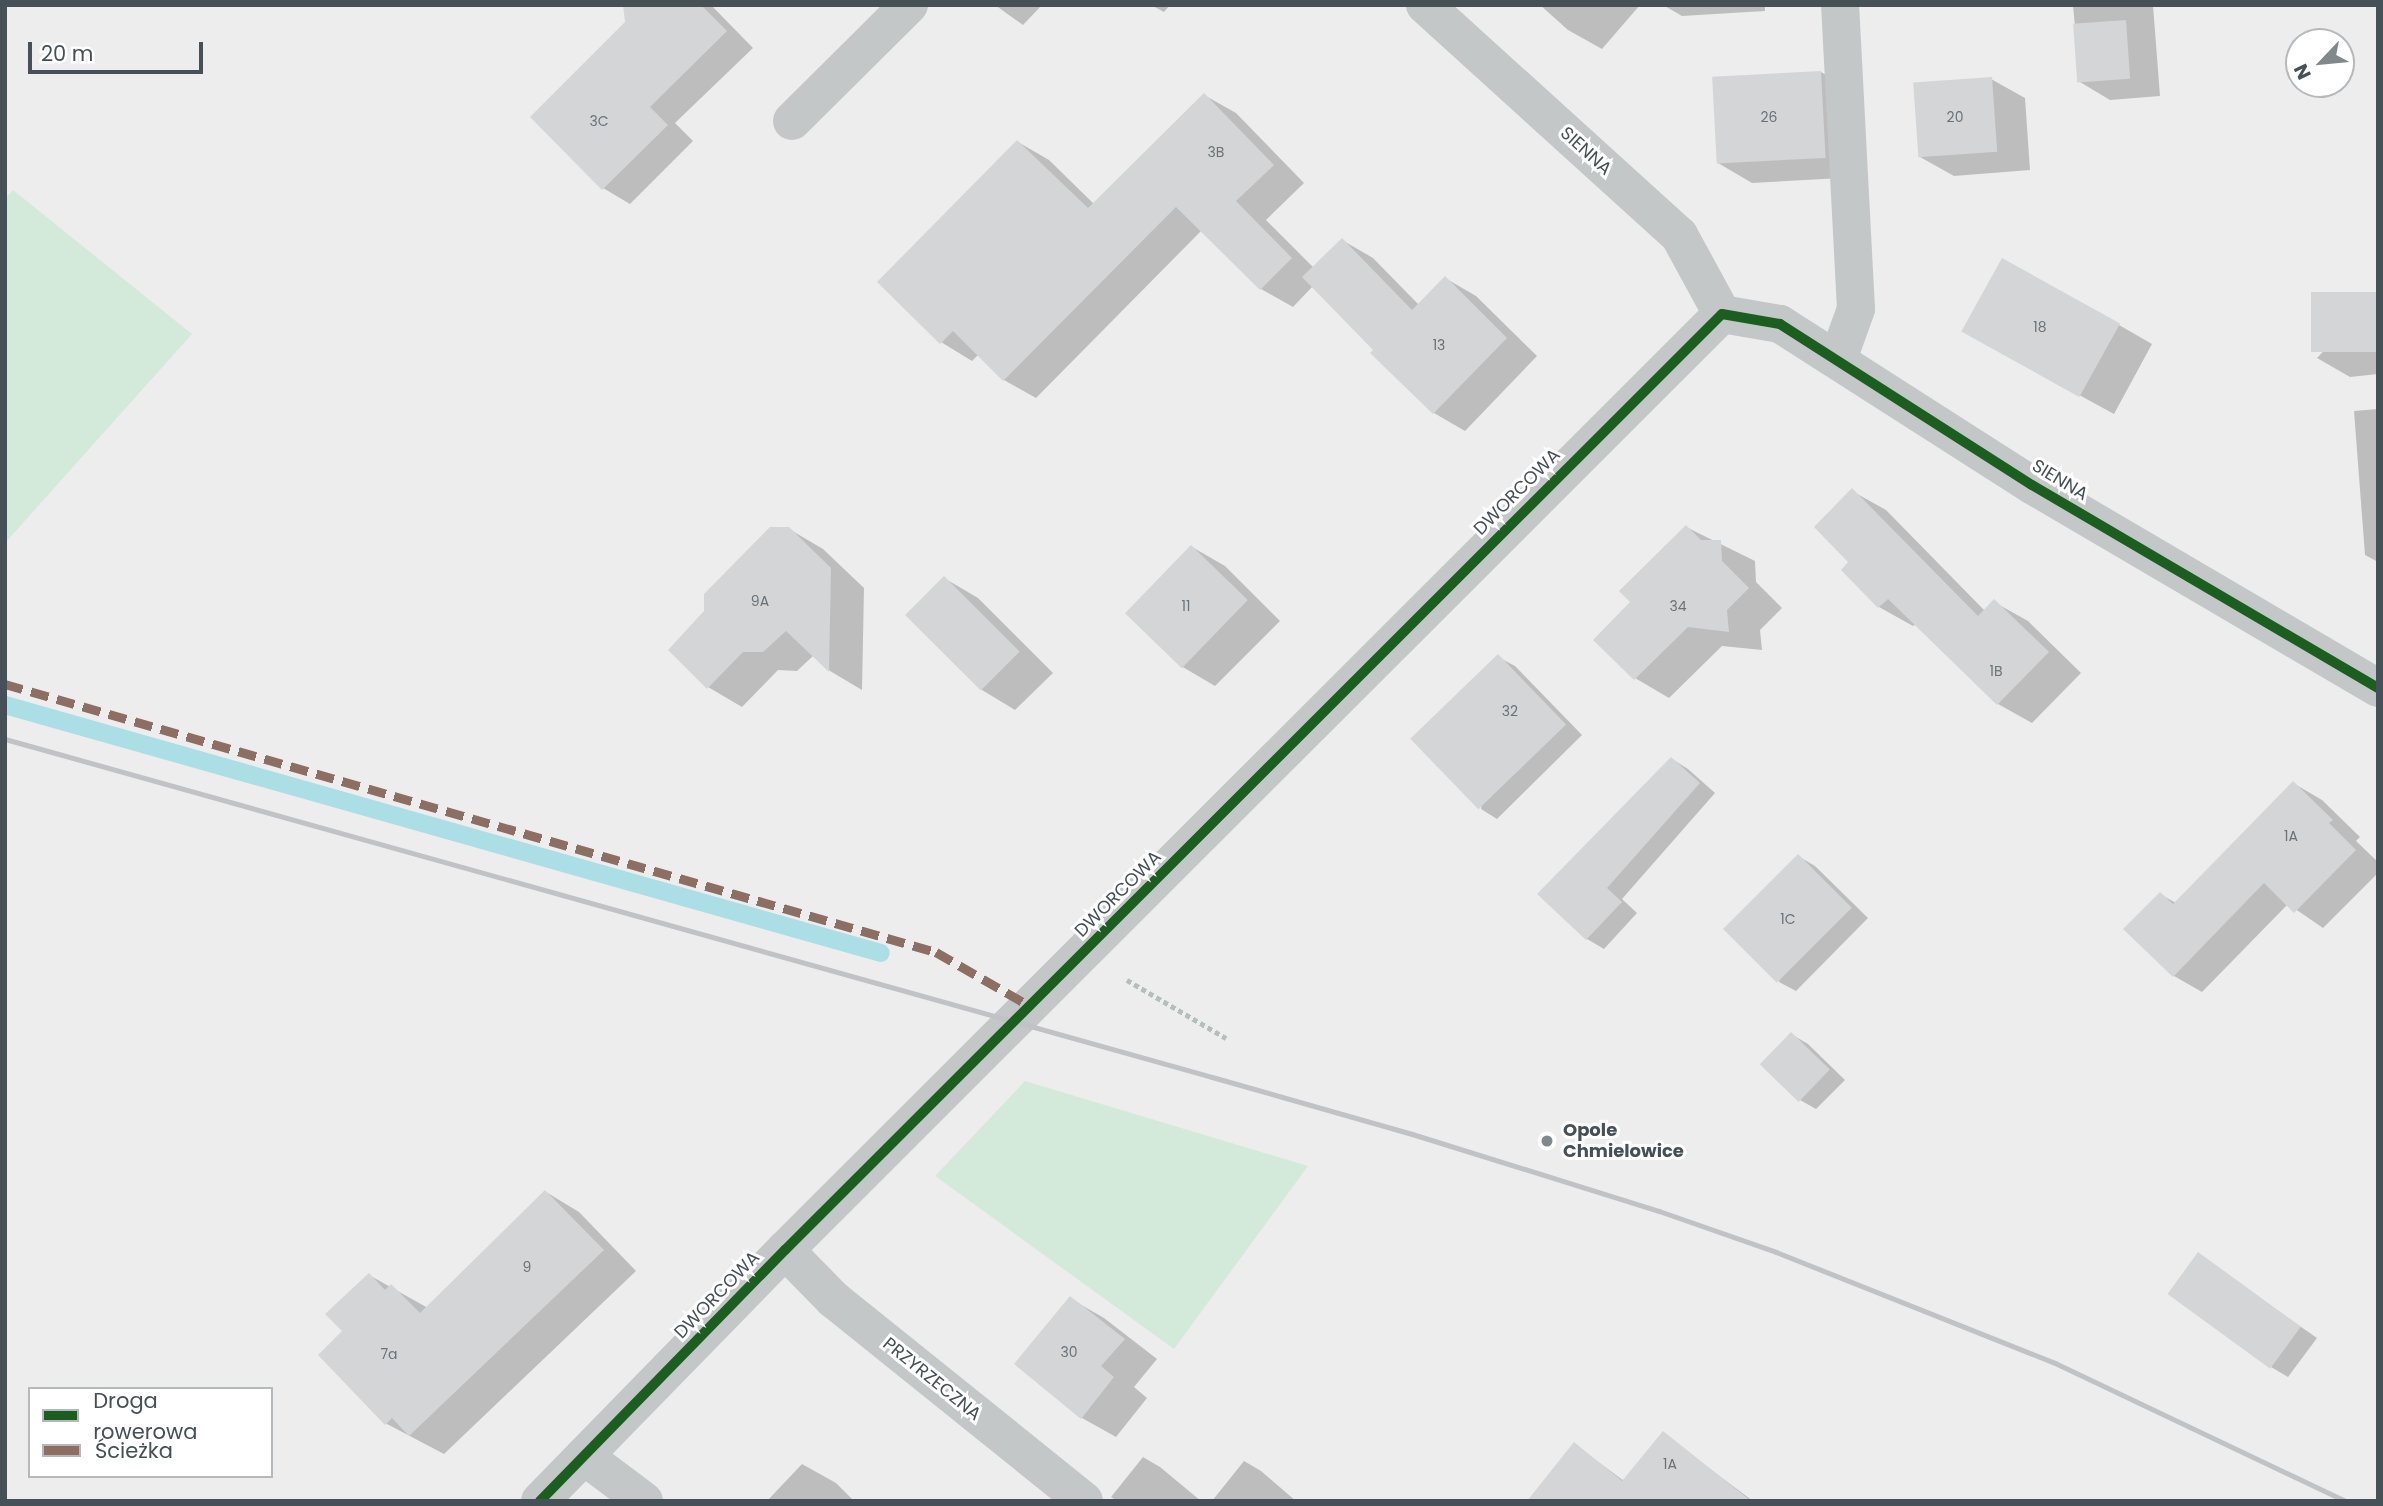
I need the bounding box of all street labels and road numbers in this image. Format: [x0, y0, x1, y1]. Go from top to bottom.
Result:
street label: SIENNA [1556, 122, 1616, 180]
street label: DWORCOWA [1469, 444, 1565, 540]
street label: SIENNA [2028, 455, 2092, 505]
street label: DWORCOWA [1070, 846, 1166, 942]
street label: DWORCOWA [670, 1247, 764, 1343]
street label: PRZYRZECZNA [879, 1333, 985, 1425]

